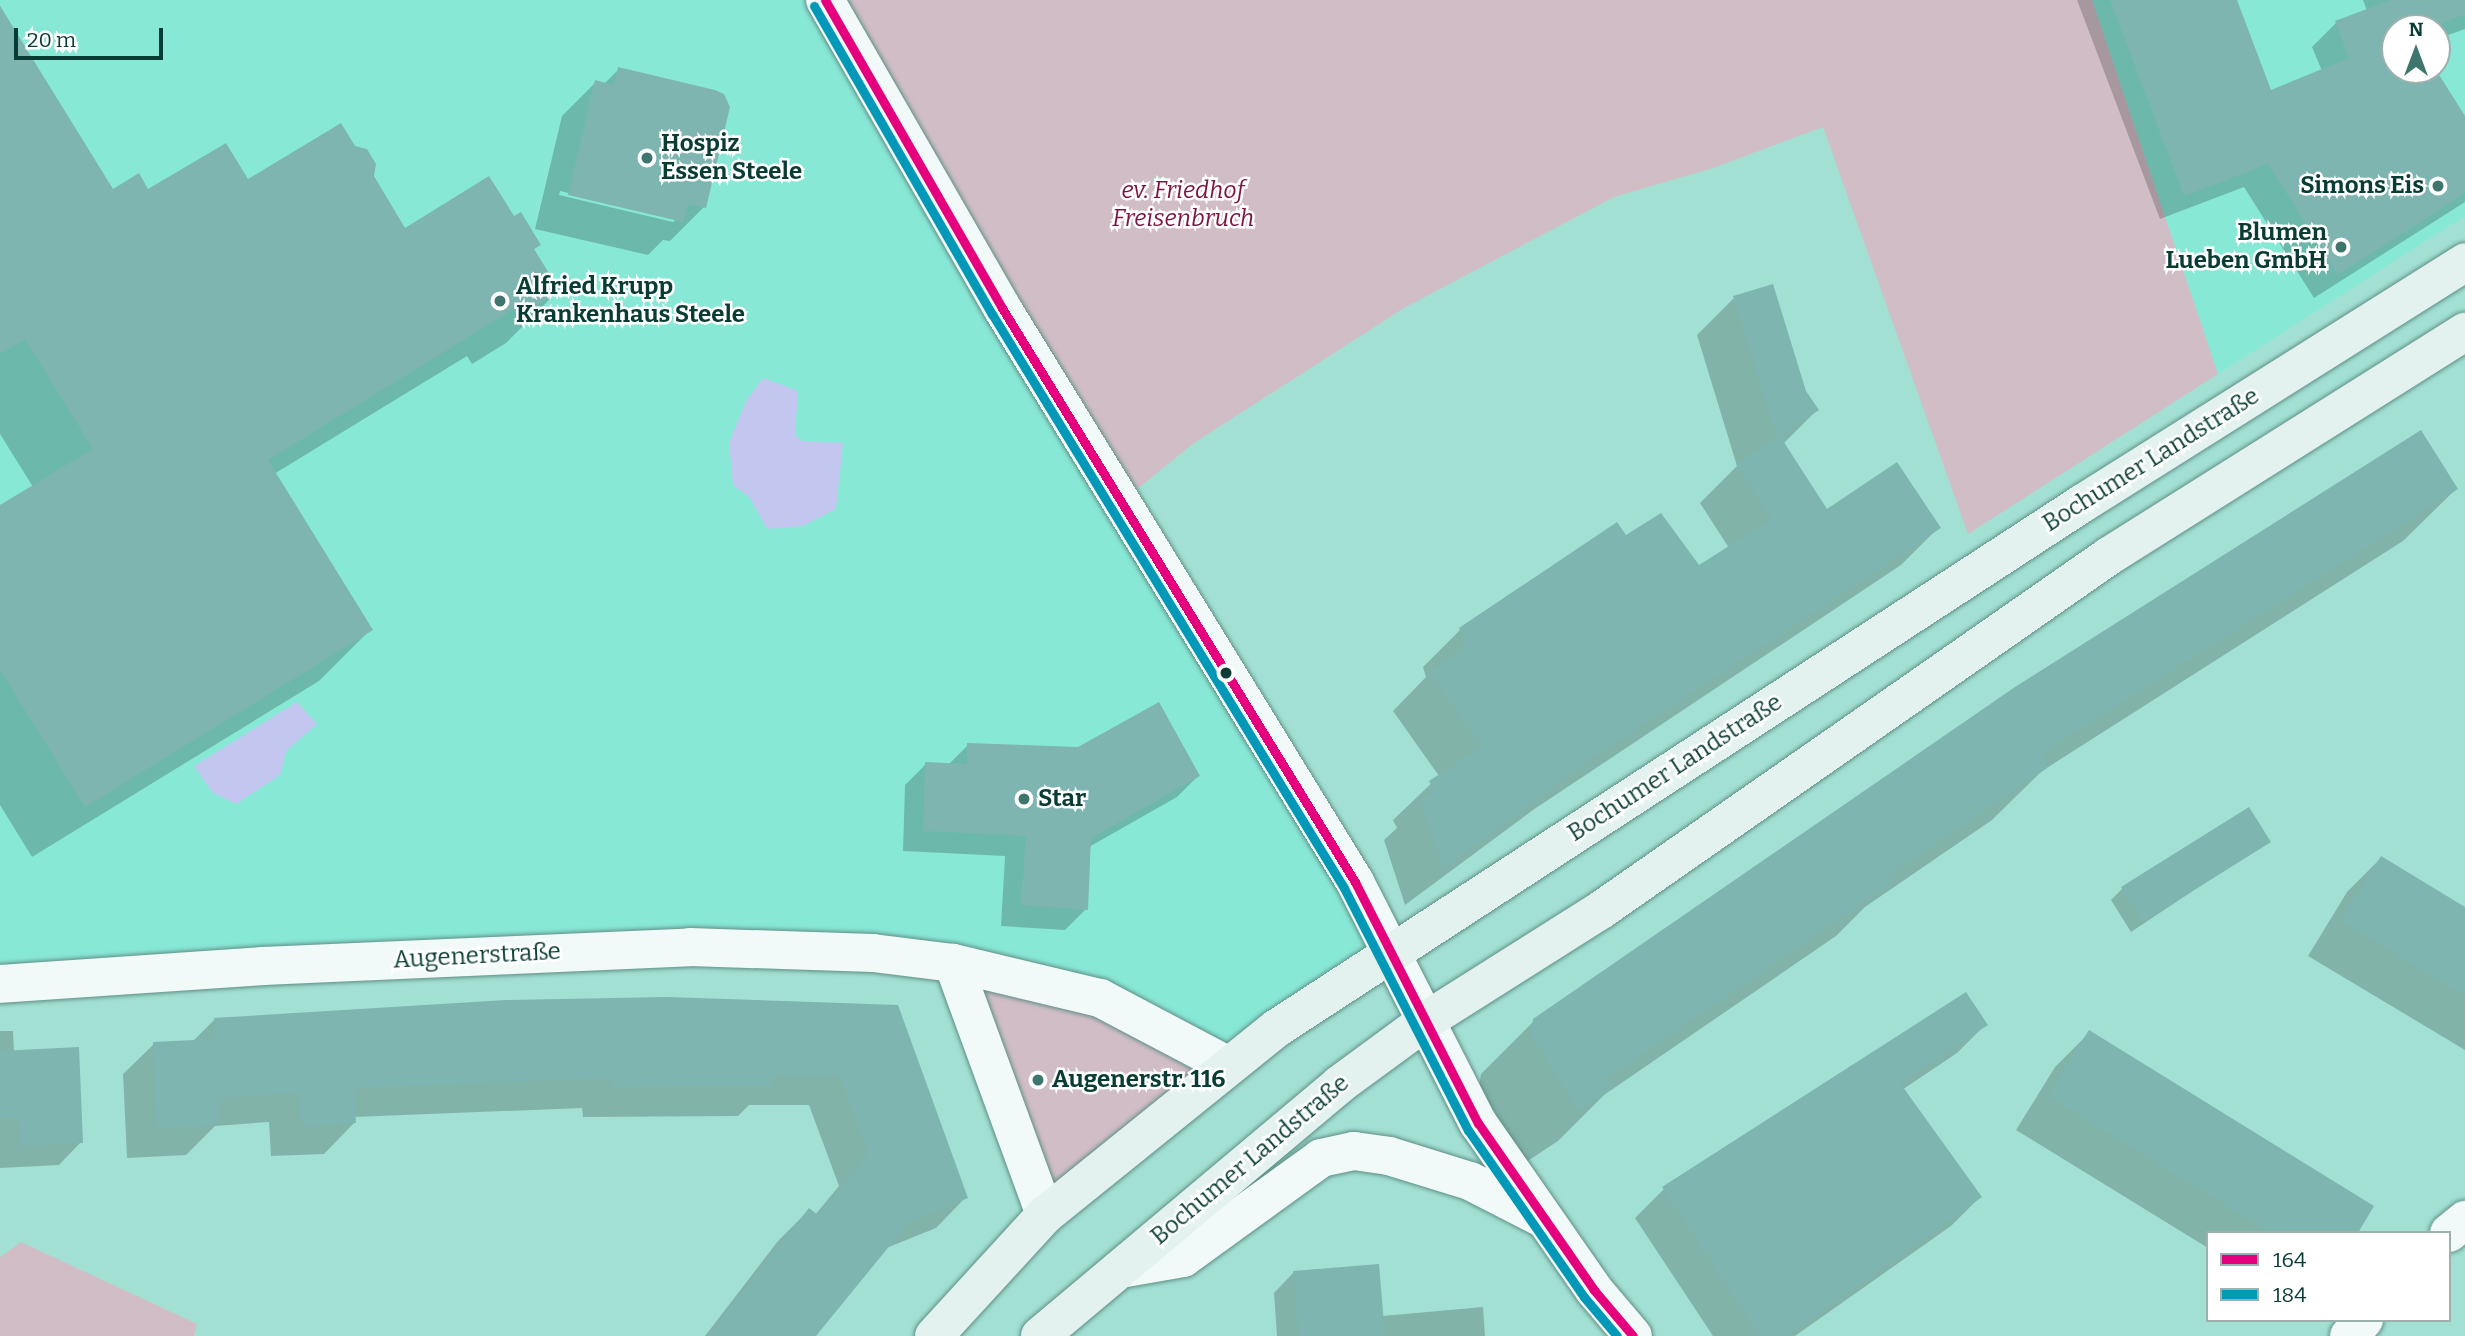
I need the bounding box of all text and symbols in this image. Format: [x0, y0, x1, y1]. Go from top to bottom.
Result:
scale bar [18, 14, 166, 58]
north arrow [2381, 14, 2451, 84]
text: N [2409, 18, 2423, 41]
text: 20 m [27, 27, 76, 53]
place label: Hospiz Essen Steele [661, 130, 802, 186]
marker: Hospiz Essen Steele [639, 150, 655, 166]
place label: Simons Eis [2300, 172, 2424, 200]
park label: ev. Friedhof Freisenbruch [1112, 177, 1254, 233]
marker: Simons Eis [2430, 178, 2446, 194]
place label: Blumen Lueben GmbH [2165, 219, 2327, 275]
marker: Blumen Lueben GmbH [2333, 239, 2349, 255]
place label: Alfried Krupp Krankenhaus Steele [516, 273, 745, 329]
marker: Alfried Krupp Krankenhaus Steele [490, 291, 510, 311]
street label: Bochumer Landstraße [2038, 382, 2264, 538]
unlabelled marker [1219, 666, 1233, 680]
street label: Bochumer Landstraße [1563, 688, 1787, 848]
place label: Star [1038, 785, 1086, 813]
marker: Star [1016, 791, 1032, 807]
street label: Augenerstraße [393, 937, 561, 975]
place label: Augenerstr. 116 [1052, 1066, 1226, 1094]
street label: Bochumer Landstraße [1145, 1069, 1355, 1251]
marker: Augenerstr. 116 [1030, 1072, 1046, 1088]
legend [2206, 1231, 2451, 1322]
text: 164 [2273, 1247, 2306, 1273]
text: 184 [2273, 1282, 2306, 1308]

